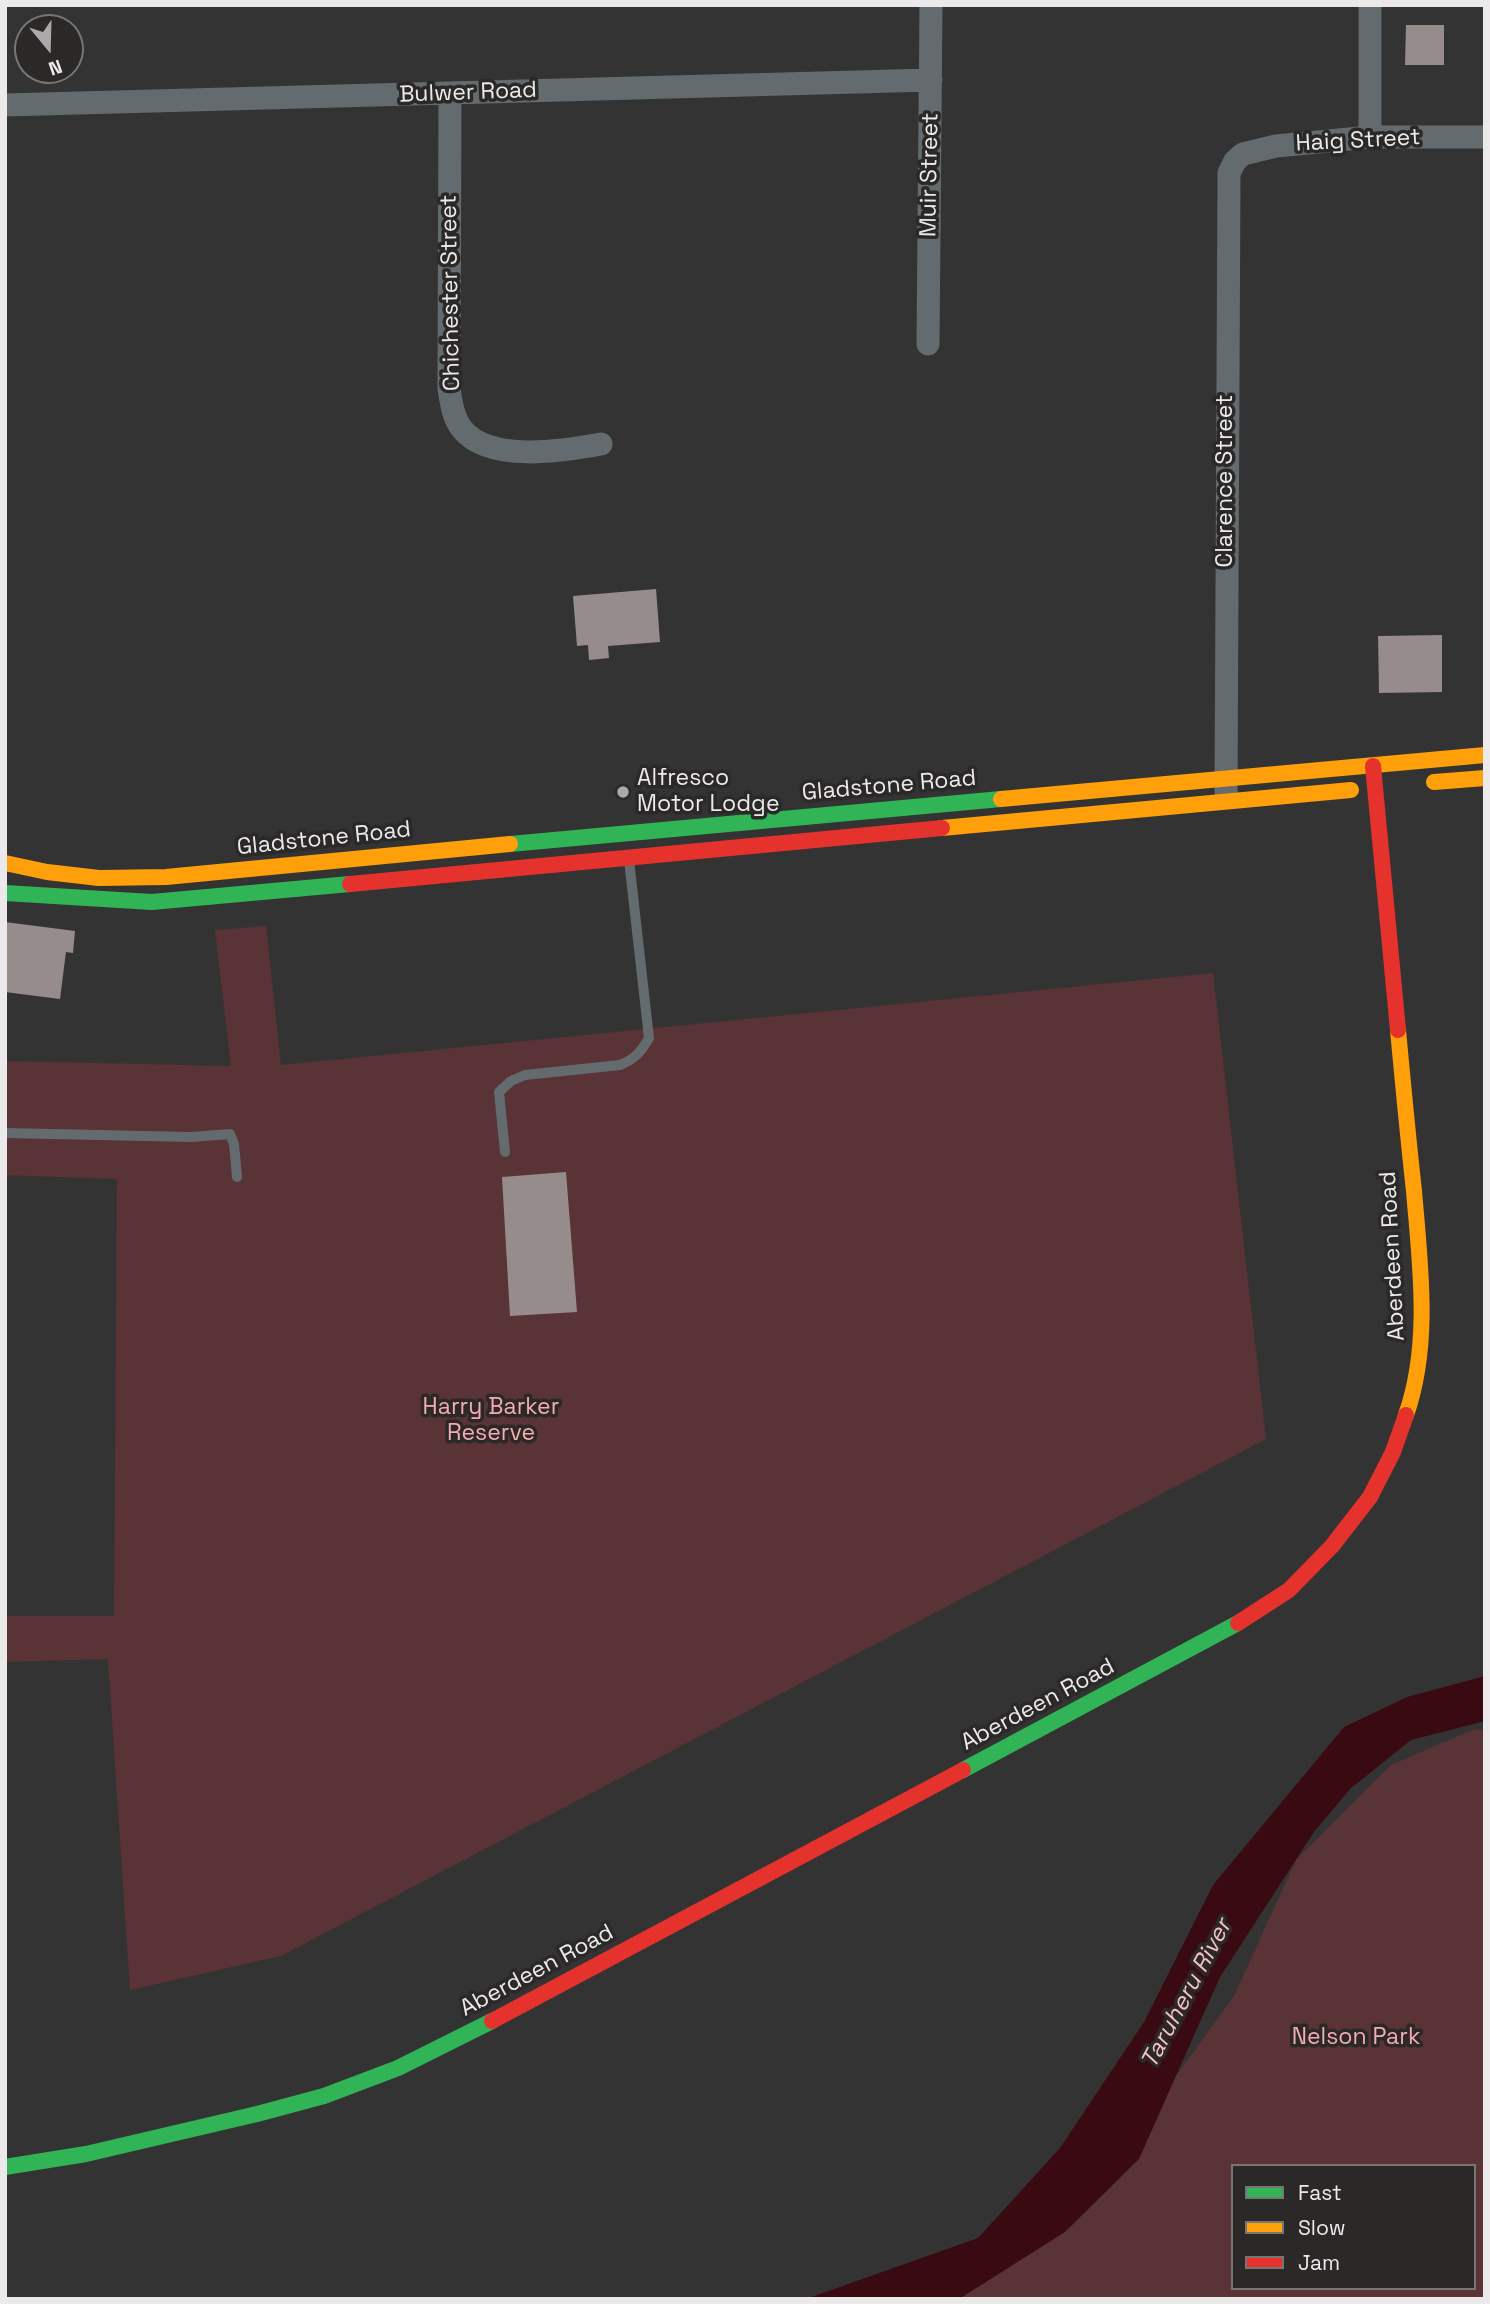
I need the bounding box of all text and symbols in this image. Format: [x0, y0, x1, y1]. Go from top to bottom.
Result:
north arrow [14, 14, 84, 84]
text: N [45, 54, 65, 81]
street label: Bulwer Road [399, 77, 537, 109]
street label: Muir Street [915, 113, 945, 237]
street label: Haig Street [1295, 124, 1421, 158]
street label: Chichester Street [435, 195, 467, 391]
street label: Clarence Street [1212, 394, 1240, 568]
place label: Alfresco Motor Lodge [637, 765, 780, 819]
street label: Gladstone Road [801, 765, 977, 807]
marker: Alfresco Motor Lodge [615, 784, 631, 800]
street label: Gladstone Road [236, 816, 412, 862]
street label: Aberdeen Road [1375, 1171, 1411, 1341]
park label: Harry Barker Reserve [423, 1394, 559, 1448]
street label: Aberdeen Road [957, 1653, 1119, 1757]
water label: Taruheru River [1136, 1914, 1238, 2074]
street label: Aberdeen Road [456, 1919, 618, 2023]
park label: Nelson Park [1292, 2024, 1420, 2052]
legend [1231, 2164, 1476, 2290]
text: Fast [1298, 2179, 1342, 2206]
text: Slow [1298, 2214, 1346, 2241]
text: Jam [1298, 2249, 1340, 2276]

